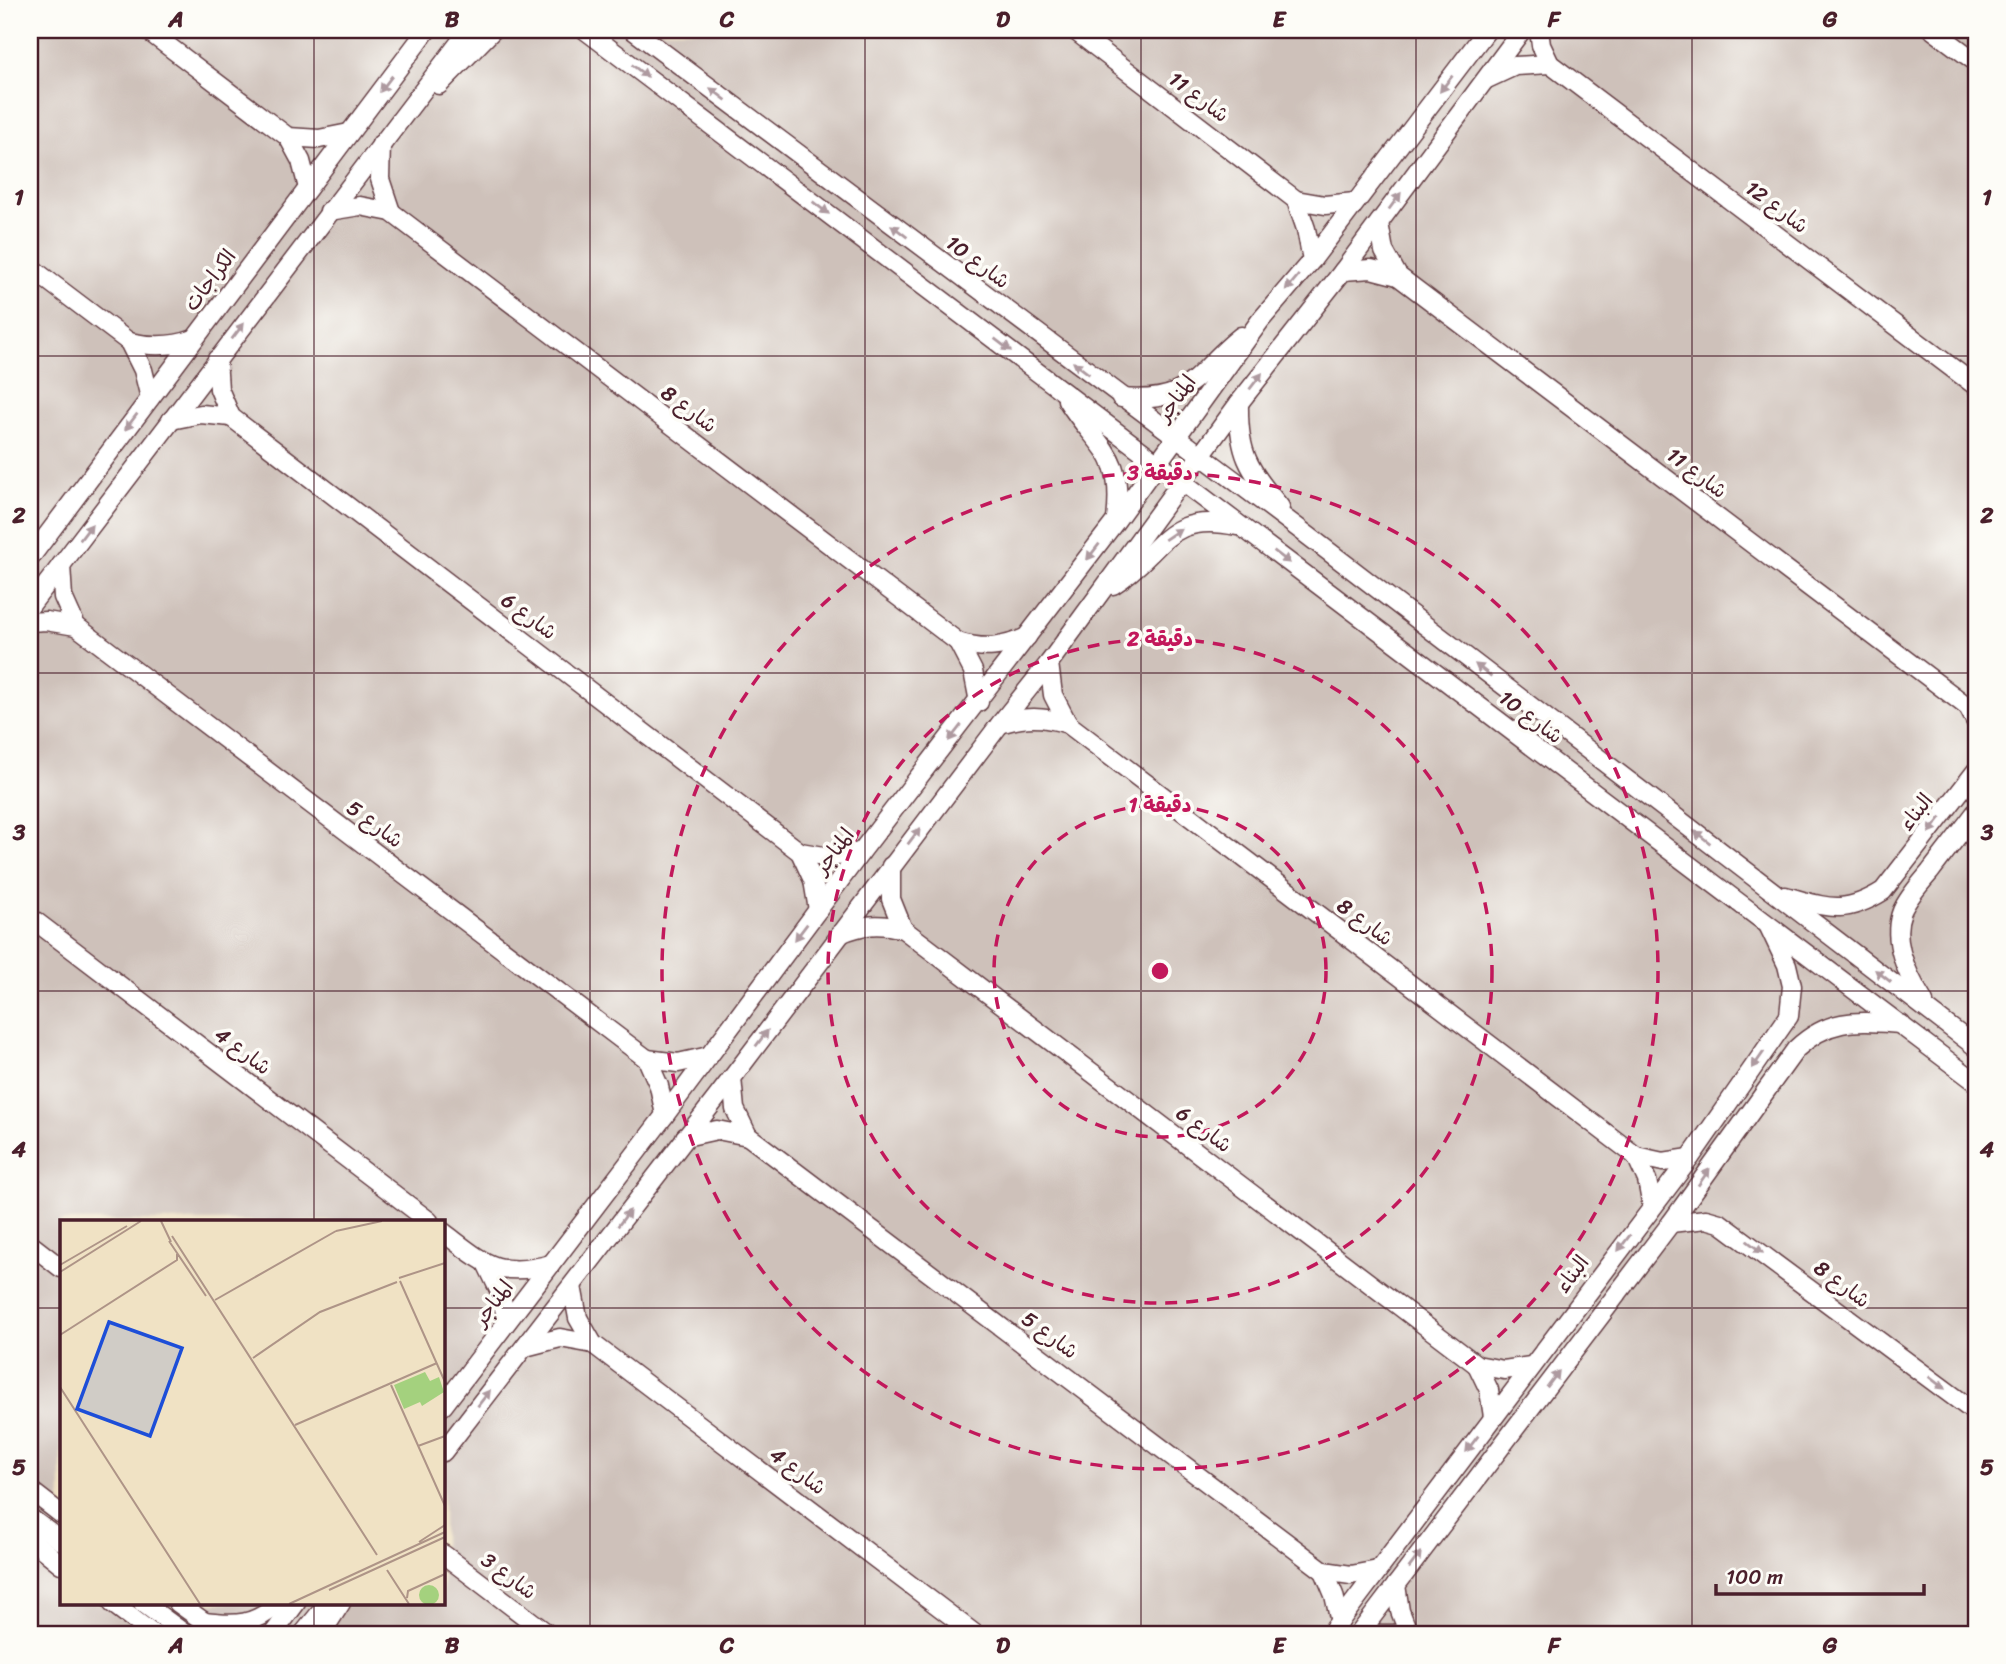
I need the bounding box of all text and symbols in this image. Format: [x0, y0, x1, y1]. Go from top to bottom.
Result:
text: A [167, 0, 184, 40]
text: B [445, 0, 460, 40]
text: C [719, 0, 735, 40]
text: D [996, 0, 1011, 40]
text: E [1273, 0, 1288, 40]
text: F [1547, 0, 1562, 40]
text: G [1822, 0, 1838, 40]
street label: شارع 11 [1160, 61, 1238, 133]
one-way arrow [631, 64, 649, 78]
one-way arrow [380, 75, 394, 93]
one-way arrow [1439, 75, 1453, 93]
one-way arrow [709, 86, 727, 101]
street label: شارع 12 [1737, 170, 1817, 244]
text: 1 [14, 177, 24, 218]
text: 1 [1982, 177, 1992, 218]
one-way arrow [1388, 191, 1402, 210]
one-way arrow [812, 201, 831, 215]
one-way arrow [890, 224, 908, 238]
street label: شارع 10 [937, 225, 1019, 299]
street label: الكراجات [173, 240, 247, 320]
one-way arrow [1285, 275, 1300, 292]
one-way arrow [230, 322, 245, 340]
one-way arrow [994, 338, 1012, 352]
one-way arrow [1072, 361, 1090, 375]
street label: المناجر [1144, 366, 1206, 432]
one-way arrow [1249, 372, 1264, 390]
street label: شارع 8 [652, 375, 726, 443]
one-way arrow [124, 413, 139, 431]
street label: شارع 11 [1658, 437, 1736, 509]
text: 3 دقيقة [1126, 454, 1193, 492]
text: 2 [11, 495, 26, 536]
text: 2 [1979, 495, 1994, 536]
one-way arrow [79, 523, 93, 541]
one-way arrow [1164, 527, 1182, 541]
one-way arrow [1085, 542, 1100, 560]
one-way arrow [1273, 549, 1291, 563]
street label: شارع 6 [492, 582, 566, 650]
text: 2 دقيقة [1126, 620, 1193, 658]
one-way arrow [1474, 662, 1492, 677]
street label: شارع 10 [1490, 680, 1572, 754]
one-way arrow [948, 724, 963, 741]
street label: البناء [1889, 784, 1943, 840]
text: 1 دقيقة [1129, 786, 1191, 824]
street label: شارع 5 [338, 790, 412, 858]
text: 3 [12, 812, 26, 853]
text: 3 [1980, 812, 1994, 853]
one-way arrow [1928, 816, 1942, 834]
street label: المناجر [802, 819, 865, 885]
one-way arrow [907, 827, 921, 846]
one-way arrow [1694, 830, 1712, 845]
street label: شارع 8 [1328, 888, 1402, 956]
one-way arrow [794, 923, 809, 941]
centre of rings [1148, 959, 1172, 983]
one-way arrow [1874, 969, 1892, 983]
street label: شارع 4 [206, 1017, 280, 1085]
one-way arrow [755, 1029, 770, 1047]
one-way arrow [1751, 1051, 1765, 1069]
street label: شارع 6 [1167, 1095, 1241, 1163]
text: 4 [11, 1129, 27, 1170]
text: 4 [1979, 1129, 1995, 1170]
one-way arrow [1697, 1168, 1711, 1186]
one-way arrow [616, 1209, 630, 1227]
inset map [60, 1220, 444, 1604]
one-way arrow [1618, 1234, 1632, 1252]
one-way arrow [1746, 1239, 1764, 1253]
street label: البناء [1545, 1246, 1599, 1302]
street label: شارع 8 [1805, 1250, 1879, 1318]
street label: المناجر [461, 1271, 524, 1337]
street label: شارع 5 [1013, 1301, 1087, 1369]
one-way arrow [1545, 1370, 1559, 1388]
one-way arrow [1928, 1376, 1946, 1390]
one-way arrow [477, 1389, 491, 1407]
one-way arrow [1466, 1435, 1480, 1453]
street label: شارع 4 [761, 1437, 835, 1505]
text: 5 [12, 1447, 26, 1488]
text: 5 [1980, 1447, 1994, 1488]
street label: شارع 3 [473, 1542, 545, 1610]
one-way arrow [1408, 1551, 1422, 1569]
scale bar [1716, 1552, 1924, 1596]
text: 100 m [1726, 1558, 1783, 1596]
text: A [167, 1625, 184, 1664]
text: B [445, 1625, 460, 1664]
text: C [719, 1625, 735, 1664]
text: D [996, 1625, 1011, 1664]
text: E [1273, 1625, 1288, 1664]
text: F [1547, 1625, 1562, 1664]
text: G [1822, 1625, 1838, 1664]

